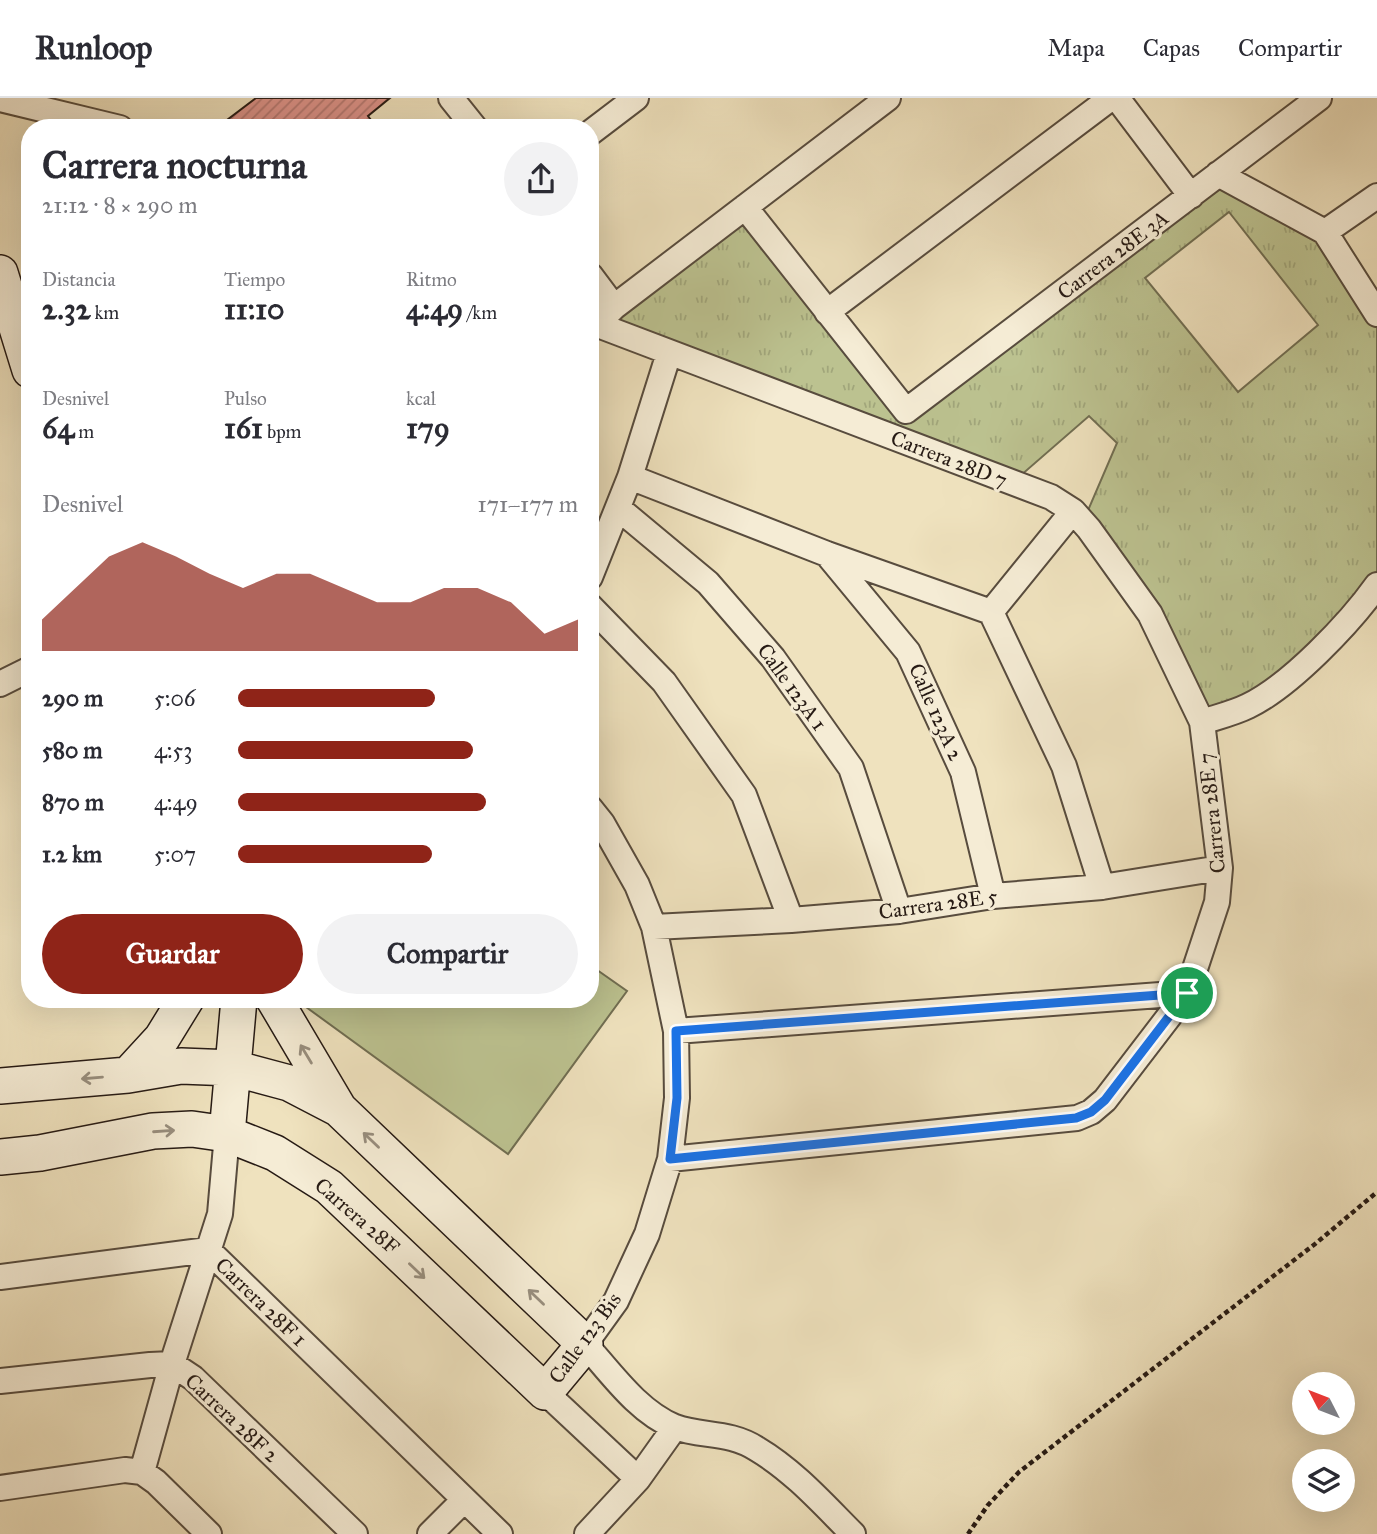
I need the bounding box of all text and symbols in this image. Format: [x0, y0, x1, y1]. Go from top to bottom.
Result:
text: Runloop [35, 28, 152, 68]
text: Mapa [1048, 33, 1105, 63]
text: Capas [1143, 33, 1200, 63]
text: Compartir [1238, 33, 1342, 63]
text: Carrera nocturna [42, 142, 307, 188]
button: share [504, 142, 578, 216]
text: 21:12 · 8 × 290 m [42, 191, 198, 219]
street label: Carrera 28E 3A [1052, 205, 1174, 305]
text: Distancia [42, 268, 115, 291]
text: Tiempo [224, 268, 285, 291]
text: Ritmo [406, 268, 457, 291]
text: 2.32 [42, 291, 90, 327]
text: 11:10 [224, 291, 284, 327]
text: 4:49 [406, 291, 463, 327]
text: km [90, 301, 119, 324]
text: /km [463, 301, 497, 324]
text: Desnivel [42, 387, 109, 410]
text: Pulso [224, 387, 267, 410]
text: kcal [406, 387, 436, 410]
text: 64 [42, 410, 74, 446]
text: 161 [224, 410, 263, 446]
text: 179 [406, 410, 450, 446]
text: m [74, 420, 94, 443]
text: bpm [263, 420, 302, 443]
street label: Carrera 28D 7 [887, 425, 1011, 493]
text: Desnivel [42, 490, 123, 518]
text: 171–177 m [478, 490, 578, 518]
street label: Calle 123A 1 [752, 638, 832, 736]
street label: Calle 123A 2 [903, 659, 969, 765]
text: 290 m [42, 684, 103, 712]
text: 5:06 [154, 684, 196, 712]
text: 580 m [42, 736, 103, 764]
text: 4:53 [154, 736, 193, 764]
street label: Carrera 28E 7 [1193, 751, 1231, 875]
text: 870 m [42, 788, 104, 816]
text: 4:49 [154, 788, 198, 816]
text: 1.2 km [42, 840, 102, 868]
text: 5:07 [154, 840, 196, 868]
street label: Carrera 28E 5 [877, 883, 999, 925]
button: Guardar [42, 914, 303, 994]
button: Compartir [317, 914, 578, 994]
pin [1157, 963, 1217, 1023]
icon: arrive [1168, 974, 1206, 1012]
one-way arrow [299, 1044, 313, 1064]
one-way arrow [81, 1072, 104, 1085]
one-way arrow [152, 1124, 175, 1137]
one-way arrow [363, 1131, 380, 1148]
street label: Carrera 28F [309, 1172, 405, 1260]
street label: Carrera 28F 1 [210, 1252, 312, 1352]
one-way arrow [409, 1262, 426, 1279]
street label: Calle 123 Bis [543, 1287, 627, 1389]
one-way arrow [527, 1289, 545, 1305]
street label: Carrera 28F 2 [180, 1368, 285, 1469]
north arrow [1292, 1372, 1354, 1435]
map controls [1292, 1372, 1355, 1512]
button: layers [1292, 1449, 1355, 1512]

